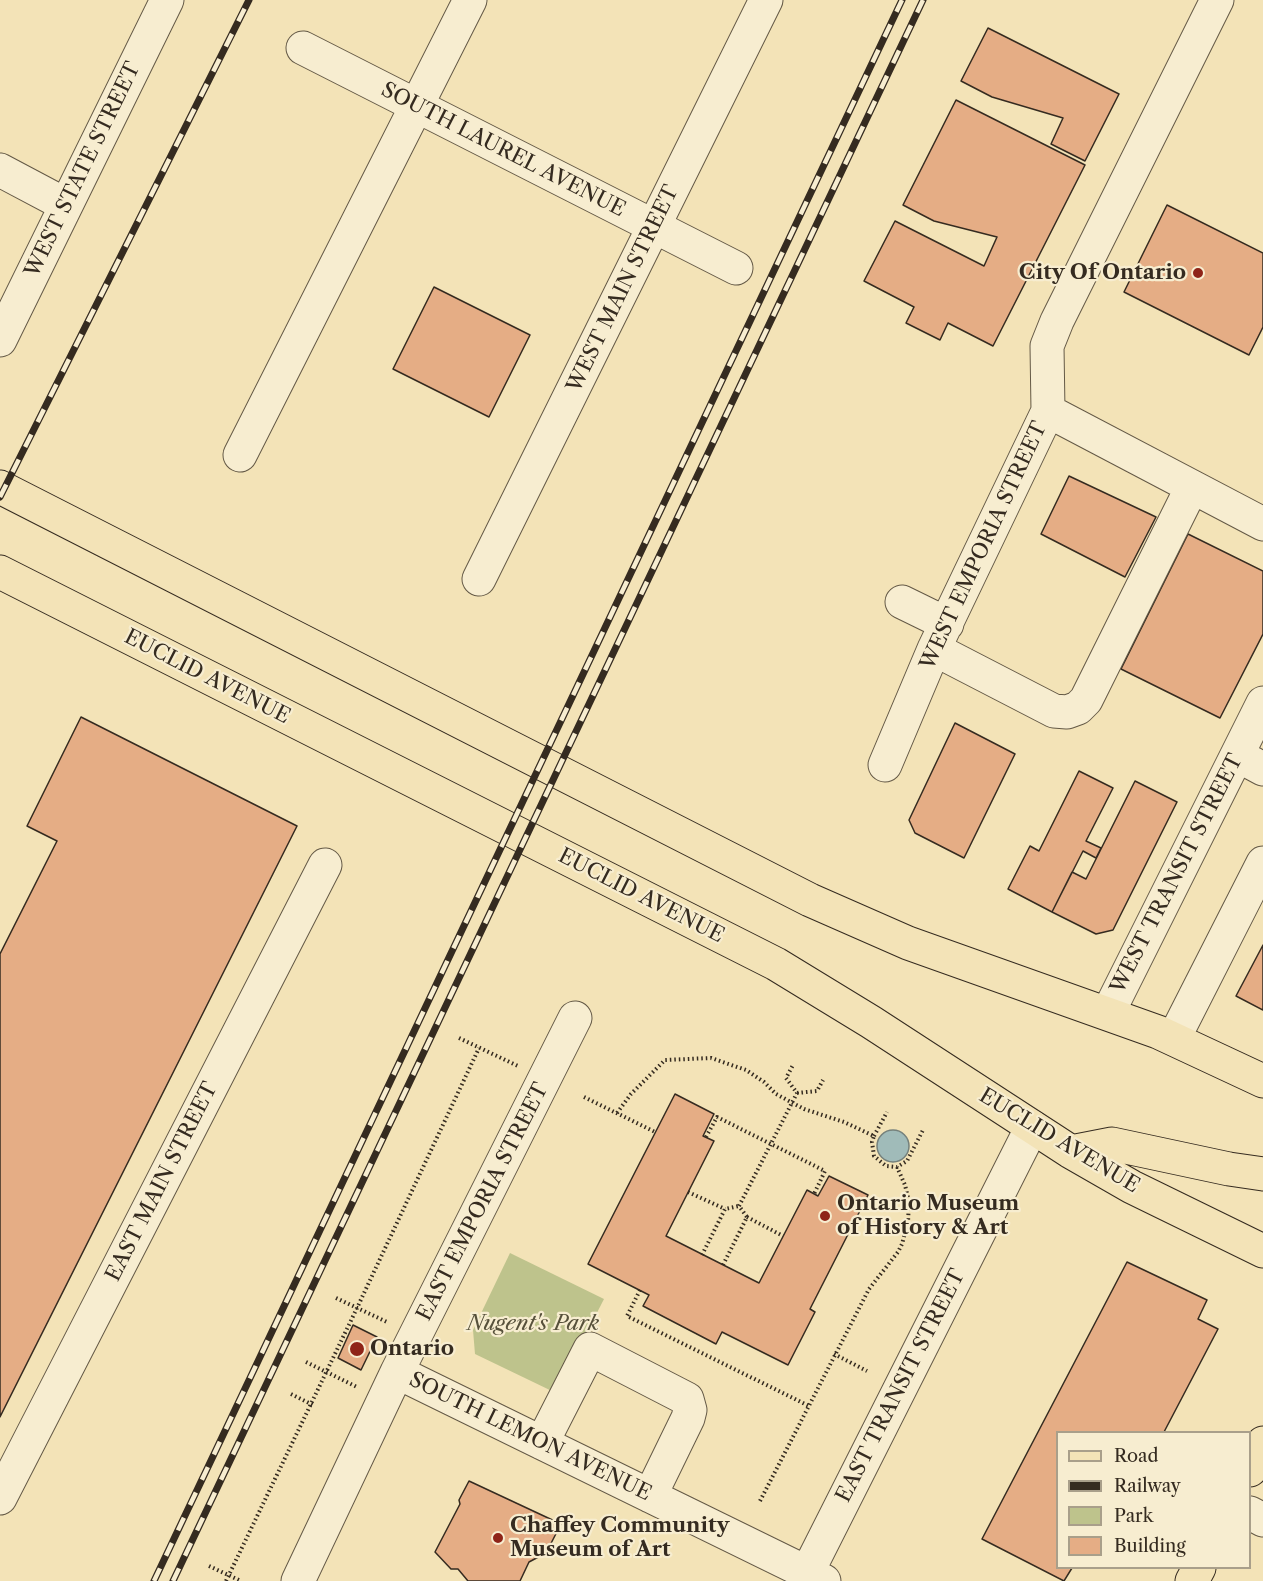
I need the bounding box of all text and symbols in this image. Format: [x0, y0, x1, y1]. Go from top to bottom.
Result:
street label: WEST STATE STREET [20, 58, 146, 282]
street label: SOUTH LAUREL AVENUE [377, 77, 629, 223]
street label: WEST MAIN STREET [562, 181, 684, 397]
place label: City Of Ontario [1019, 260, 1186, 286]
marker: City Of Ontario [1191, 266, 1205, 280]
street label: WEST EMPORIA STREET [915, 418, 1053, 674]
street label: EUCLID AVENUE [120, 624, 294, 730]
street label: WEST TRANSIT STREET [1106, 750, 1248, 998]
street label: EUCLID AVENUE [554, 843, 728, 949]
street label: EAST MAIN STREET [101, 1078, 223, 1286]
street label: EAST EMPORIA STREET [412, 1079, 554, 1325]
street label: EUCLID AVENUE [974, 1083, 1144, 1199]
place label: Ontario Museum of History & Art [837, 1191, 1019, 1241]
marker: Ontario Museum of History & Art [818, 1209, 832, 1223]
street label: EAST TRANSIT STREET [831, 1265, 971, 1507]
park label: Nugent's Park [467, 1311, 599, 1337]
place label: Ontario [370, 1336, 454, 1362]
marker: Ontario [348, 1340, 366, 1358]
street label: SOUTH LEMON AVENUE [405, 1367, 655, 1507]
legend [1056, 1431, 1251, 1569]
text: Road [1114, 1445, 1159, 1467]
text: Railway [1114, 1475, 1181, 1497]
text: Park [1114, 1505, 1153, 1527]
place label: Chaffey Community Museum of Art [510, 1513, 729, 1563]
marker: Chaffey Community Museum of Art [491, 1531, 505, 1545]
text: Building [1114, 1535, 1186, 1557]

